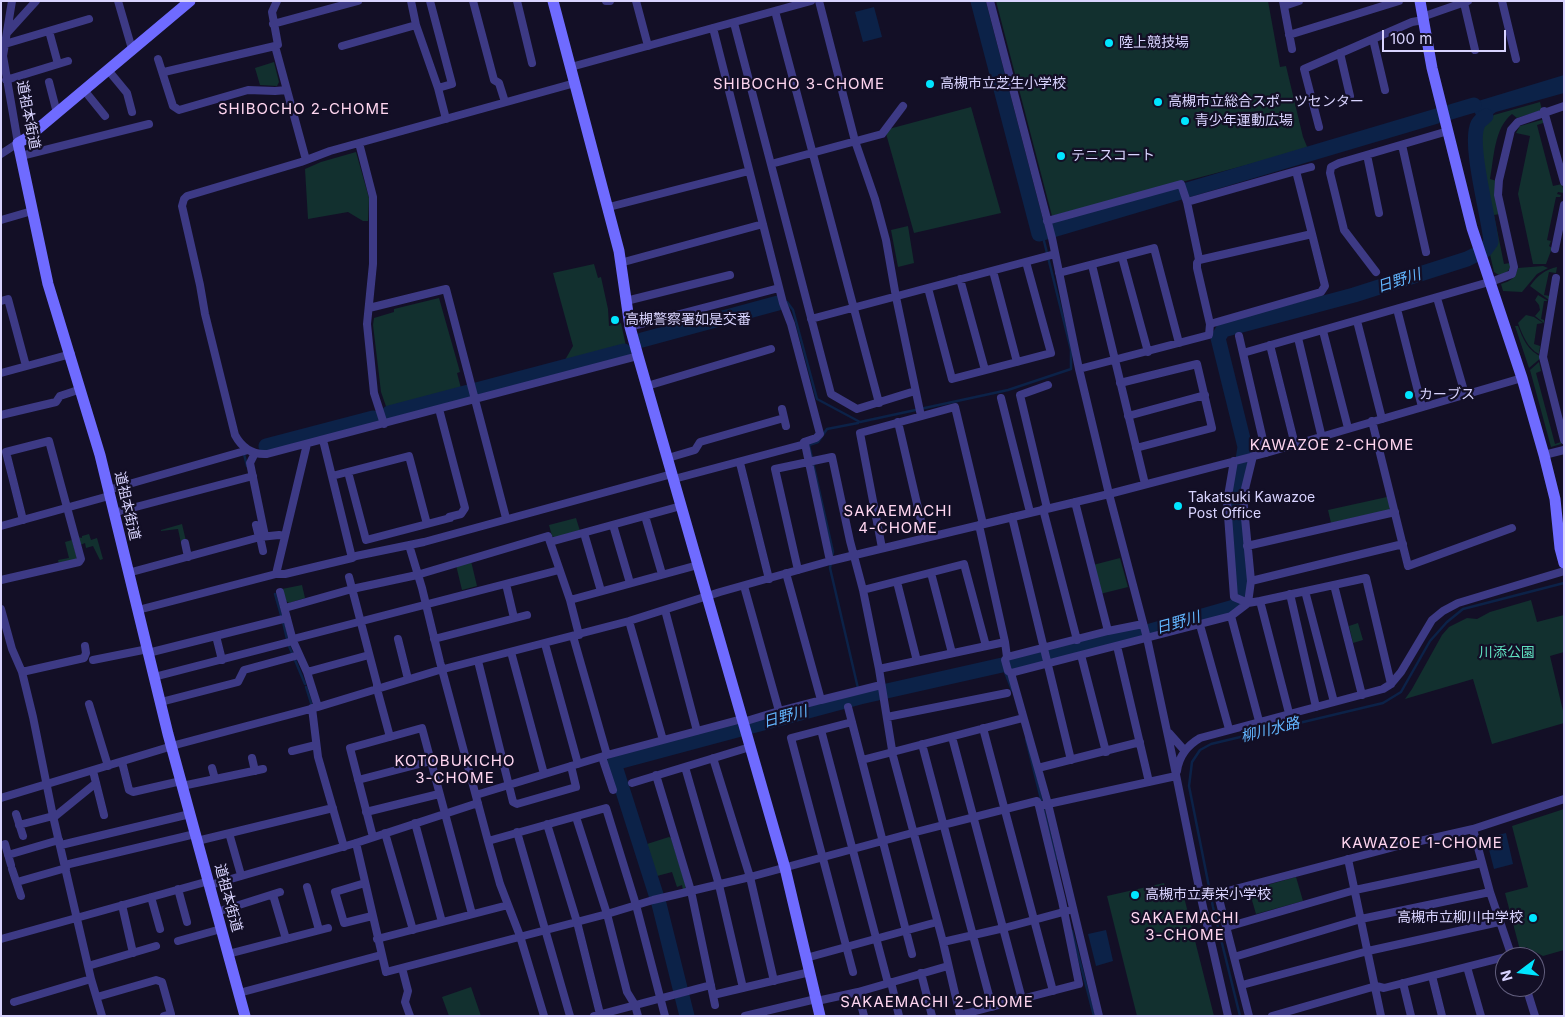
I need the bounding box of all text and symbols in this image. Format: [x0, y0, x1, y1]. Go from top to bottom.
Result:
scale bar [1385, 20, 1509, 52]
text: 100 m [1390, 29, 1432, 48]
place label: 陸上競技場 [1119, 35, 1189, 51]
marker: 陸上競技場 [1103, 37, 1115, 49]
district label: SHIBOCHO 3-CHOME [711, 75, 887, 93]
place label: 高槻市立芝生小学校 [940, 76, 1066, 92]
marker: 高槻市立芝生小学校 [924, 78, 936, 90]
street label: 道祖本街道 [13, 79, 43, 151]
place label: 高槻市立総合スポーツセンター [1168, 94, 1364, 110]
marker: 高槻市立総合スポーツセンター [1152, 96, 1164, 108]
district label: SHIBOCHO 2-CHOME [216, 100, 392, 118]
place label: 青少年運動広場 [1195, 113, 1293, 129]
marker: 青少年運動広場 [1179, 115, 1191, 127]
place label: テニスコート [1071, 148, 1155, 164]
marker: テニスコート [1055, 150, 1067, 162]
water label: 日野川 [1375, 265, 1423, 297]
place label: 高槻警察署如是交番 [625, 312, 751, 328]
marker: 高槻警察署如是交番 [609, 314, 621, 326]
place label: カーブス [1419, 387, 1475, 403]
marker: カーブス [1403, 389, 1415, 401]
district label: KAWAZOE 2-CHOME [1248, 436, 1416, 454]
street label: 道祖本街道 [111, 470, 143, 542]
place label: Takatsuki Kawazoe Post Office [1188, 490, 1315, 522]
marker: Takatsuki Kawazoe Post Office [1172, 500, 1184, 512]
district label: SAKAEMACHI 4-CHOME [842, 502, 954, 537]
water label: 日野川 [1154, 608, 1202, 638]
park label: 川添公園 [1479, 645, 1535, 661]
water label: 日野川 [761, 702, 809, 732]
water label: 柳川水路 [1239, 714, 1301, 746]
district label: KOTOBUKICHO 3-CHOME [393, 752, 517, 787]
district label: KAWAZOE 1-CHOME [1339, 834, 1505, 852]
street label: 道祖本街道 [211, 862, 245, 934]
place label: 高槻市立寿栄小学校 [1145, 887, 1271, 903]
marker: 高槻市立寿栄小学校 [1129, 889, 1141, 901]
district label: SAKAEMACHI 3-CHOME [1129, 909, 1241, 944]
place label: 高槻市立柳川中学校 [1397, 910, 1523, 926]
marker: 高槻市立柳川中学校 [1527, 912, 1539, 924]
north arrow [1495, 947, 1545, 997]
text: N [1496, 968, 1516, 983]
district label: SAKAEMACHI 2-CHOME [838, 993, 1036, 1011]

